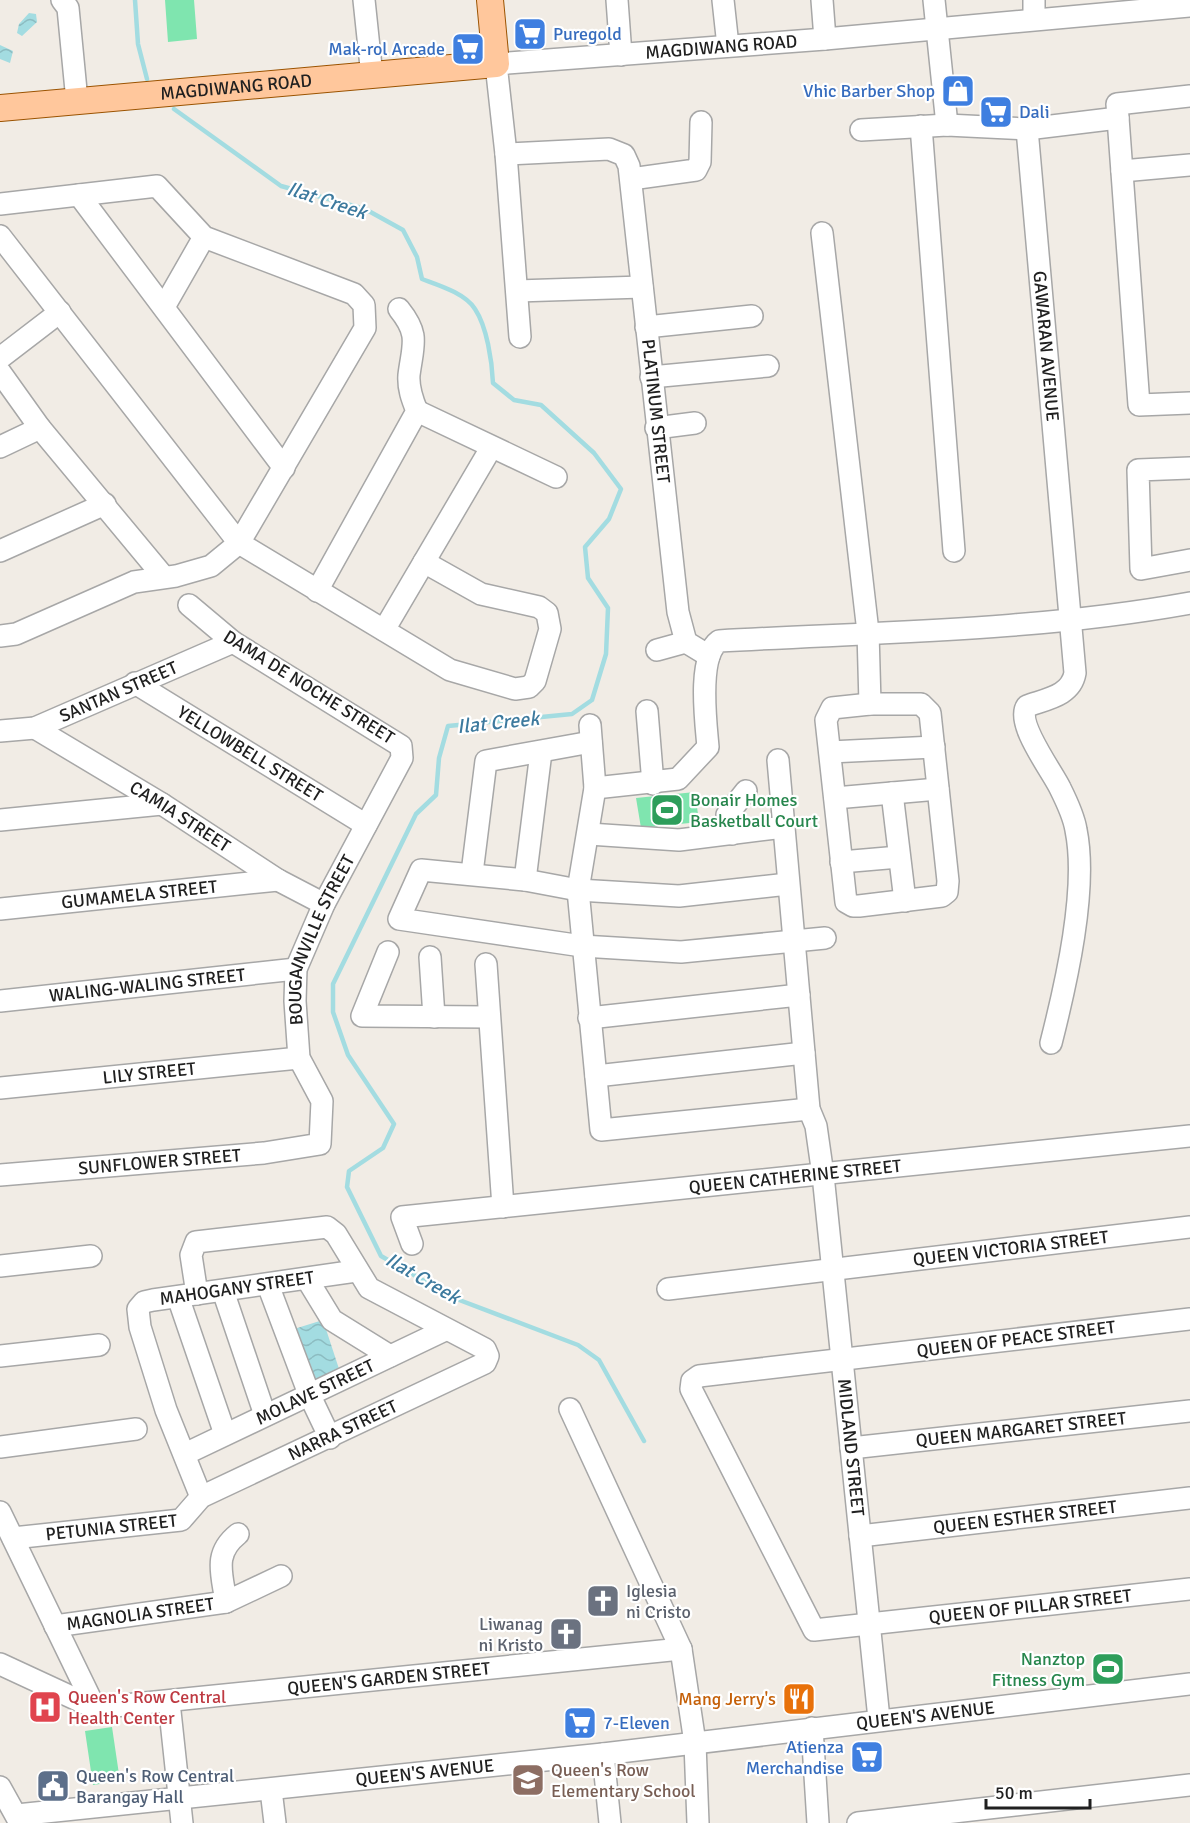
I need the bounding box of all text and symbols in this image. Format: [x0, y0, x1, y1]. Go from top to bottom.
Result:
supermarket icon: Puregold [512, 16, 548, 52]
place label: Puregold [553, 23, 622, 45]
street label: MAGDIWANG ROAD [644, 30, 798, 64]
supermarket icon: Mak-rol Arcade [450, 31, 486, 67]
place label: Mak-rol Arcade [328, 38, 445, 60]
street label: MAGDIWANG ROAD [159, 69, 313, 105]
shop icon: Vhic Barber Shop [940, 73, 976, 109]
place label: Vhic Barber Shop [803, 80, 935, 102]
supermarket icon: Dali [978, 94, 1014, 130]
place label: Dali [1019, 101, 1050, 123]
water label: Ilat Creek [284, 176, 372, 226]
street label: GAWARAN AVENUE [1029, 270, 1064, 422]
street label: PLATINUM STREET [637, 338, 675, 484]
street label: DAMA DE NOCHE STREET [219, 625, 399, 749]
street label: SANTAN STREET [56, 656, 181, 727]
street label: YELLOWBELL STREET [173, 701, 327, 807]
water label: Ilat Creek [456, 706, 542, 739]
street label: CAMIA STREET [126, 776, 235, 857]
place label: Bonair Homes Basketball Court [690, 789, 818, 832]
sports icon: Bonair Homes Basketball Court [649, 792, 685, 828]
street label: BOUGAINVILLE STREET [284, 851, 359, 1026]
street label: GUMAMELA STREET [60, 875, 218, 914]
street label: WALING-WALING STREET [48, 964, 246, 1007]
street label: LILY STREET [102, 1057, 197, 1089]
street label: SUNFLOWER STREET [77, 1144, 242, 1179]
street label: QUEEN CATHERINE STREET [688, 1155, 903, 1198]
street label: QUEEN VICTORIA STREET [912, 1226, 1110, 1271]
water label: Ilat Creek [381, 1247, 466, 1311]
street label: MAHOGANY STREET [158, 1266, 316, 1310]
street label: QUEEN OF PEACE STREET [915, 1316, 1117, 1362]
street label: MOLAVE STREET [252, 1354, 378, 1430]
street label: MIDLAND STREET [833, 1377, 869, 1517]
street label: NARRA STREET [284, 1395, 401, 1465]
street label: QUEEN MARGARET STREET [915, 1407, 1127, 1452]
street label: QUEEN ESTHER STREET [932, 1496, 1118, 1538]
street label: PETUNIA STREET [44, 1509, 179, 1545]
place label: Iglesia ni Cristo [626, 1580, 691, 1623]
church icon: Iglesia ni Cristo [585, 1583, 621, 1619]
street label: QUEEN OF PILLAR STREET [928, 1584, 1133, 1628]
street label: MAGNOLIA STREET [65, 1593, 216, 1635]
place label: Liwanag ni Kristo [478, 1613, 543, 1656]
church icon: Liwanag ni Kristo [548, 1616, 584, 1652]
place label: Nanztop Fitness Gym [992, 1648, 1085, 1691]
sports icon: Nanztop Fitness Gym [1090, 1651, 1126, 1687]
street label: QUEEN'S GARDEN STREET [286, 1657, 492, 1700]
restaurant icon: Mang Jerry's [781, 1681, 817, 1717]
place label: Queen's Row Central Health Center [68, 1686, 226, 1729]
place label: Mang Jerry's [678, 1688, 776, 1710]
hospital icon: Queen's Row Central Health Center [27, 1689, 63, 1725]
street label: QUEEN'S AVENUE [855, 1696, 996, 1735]
supermarket icon: 7-Eleven [562, 1705, 598, 1741]
place label: 7-Eleven [603, 1712, 670, 1734]
place label: Atienza Merchandise [746, 1736, 844, 1779]
supermarket icon: Atienza Merchandise [849, 1739, 885, 1775]
street label: QUEEN'S AVENUE [354, 1754, 495, 1791]
place label: Queen's Row Elementary School [551, 1759, 696, 1802]
school or university icon: Queen's Row Elementary School [510, 1762, 546, 1798]
place label: Queen's Row Central Barangay Hall [76, 1765, 234, 1808]
public building icon: Queen's Row Central Barangay Hall [35, 1768, 71, 1804]
scale bar [986, 1772, 1090, 1810]
text: 50 m [995, 1782, 1033, 1804]

